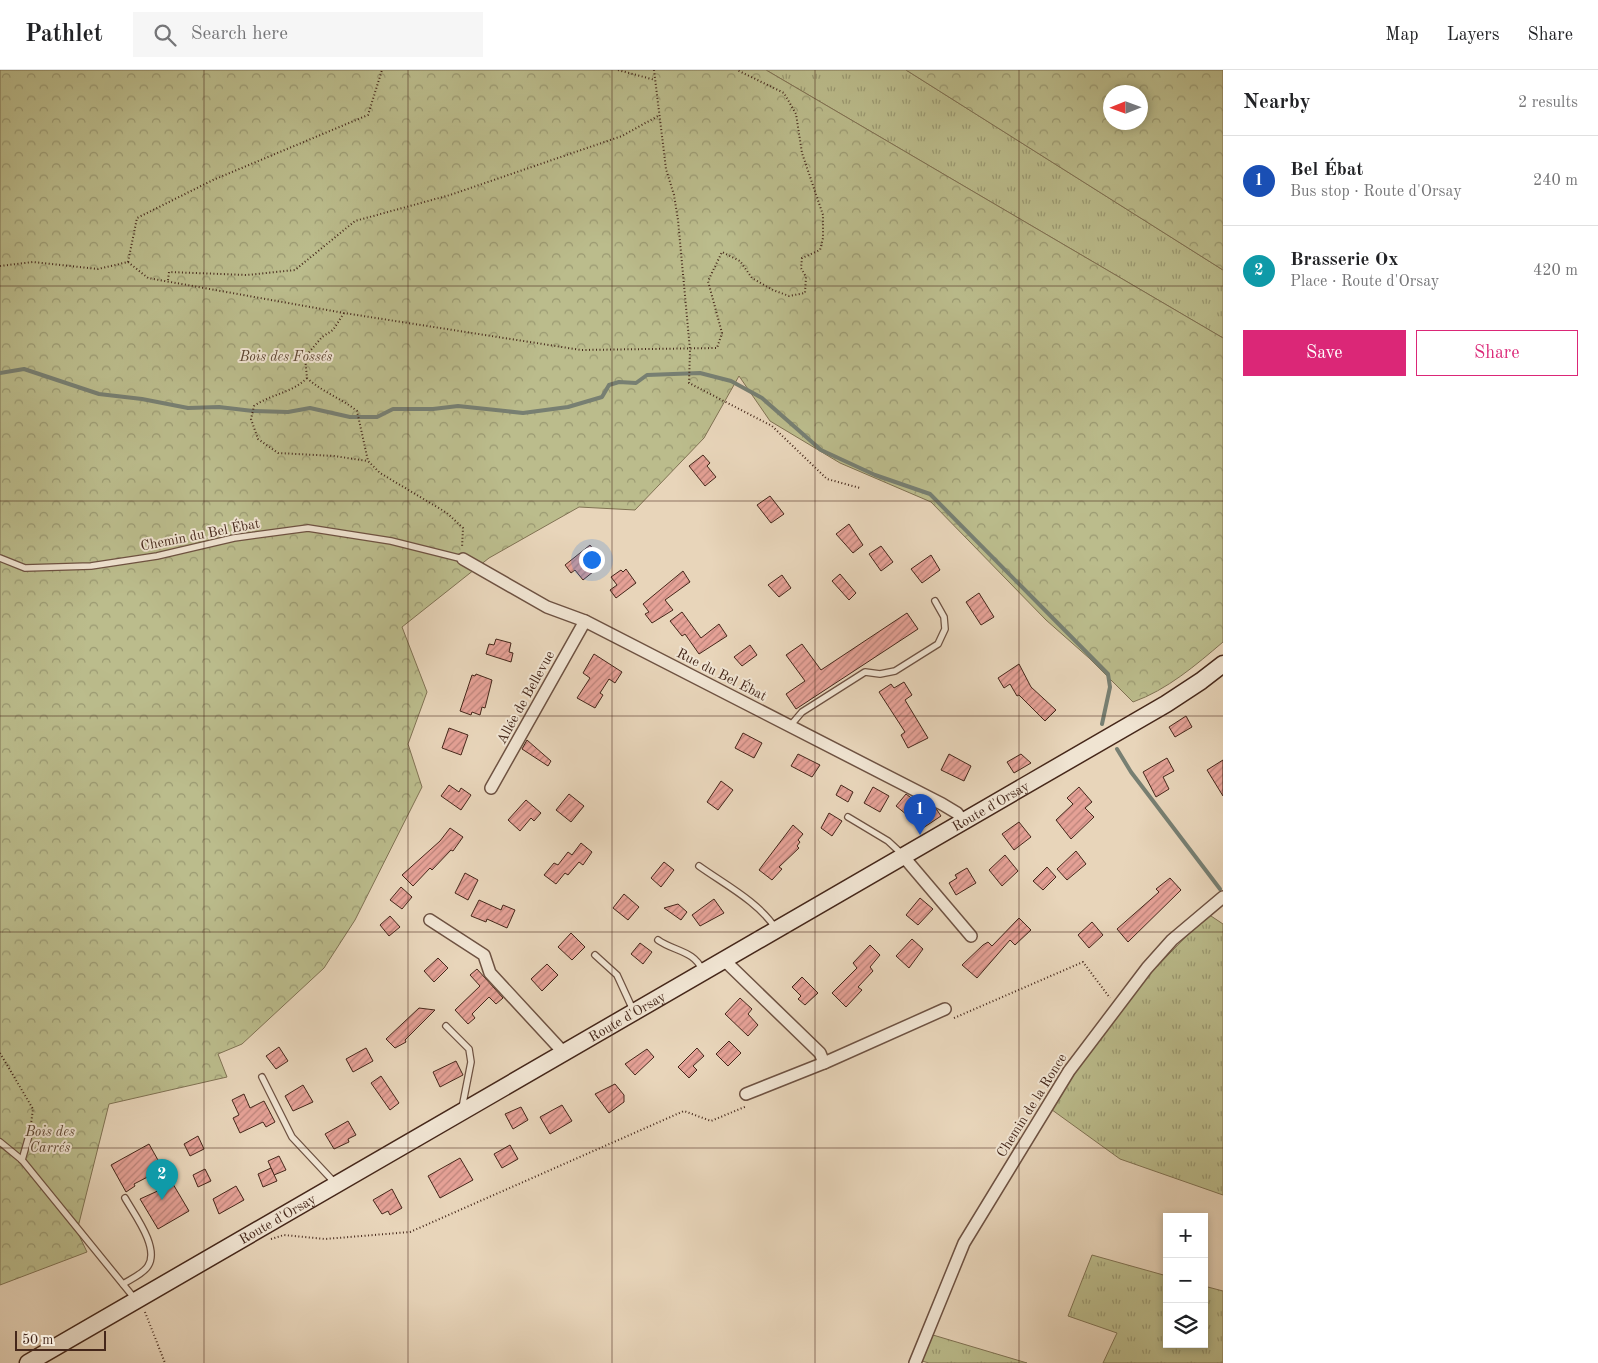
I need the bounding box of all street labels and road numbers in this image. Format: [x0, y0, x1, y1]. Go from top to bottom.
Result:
street label: Chemin du Bel Ébat [139, 514, 261, 553]
street label: Rue du Bel Ébat [674, 644, 770, 704]
street label: Allée de Bellevue [495, 649, 557, 746]
street label: Route d'Orsay [950, 779, 1032, 834]
street label: Route d'Orsay [587, 989, 669, 1045]
street label: Chemin de la Ronce [994, 1051, 1069, 1160]
street label: Route d'Orsay [237, 1192, 319, 1247]

